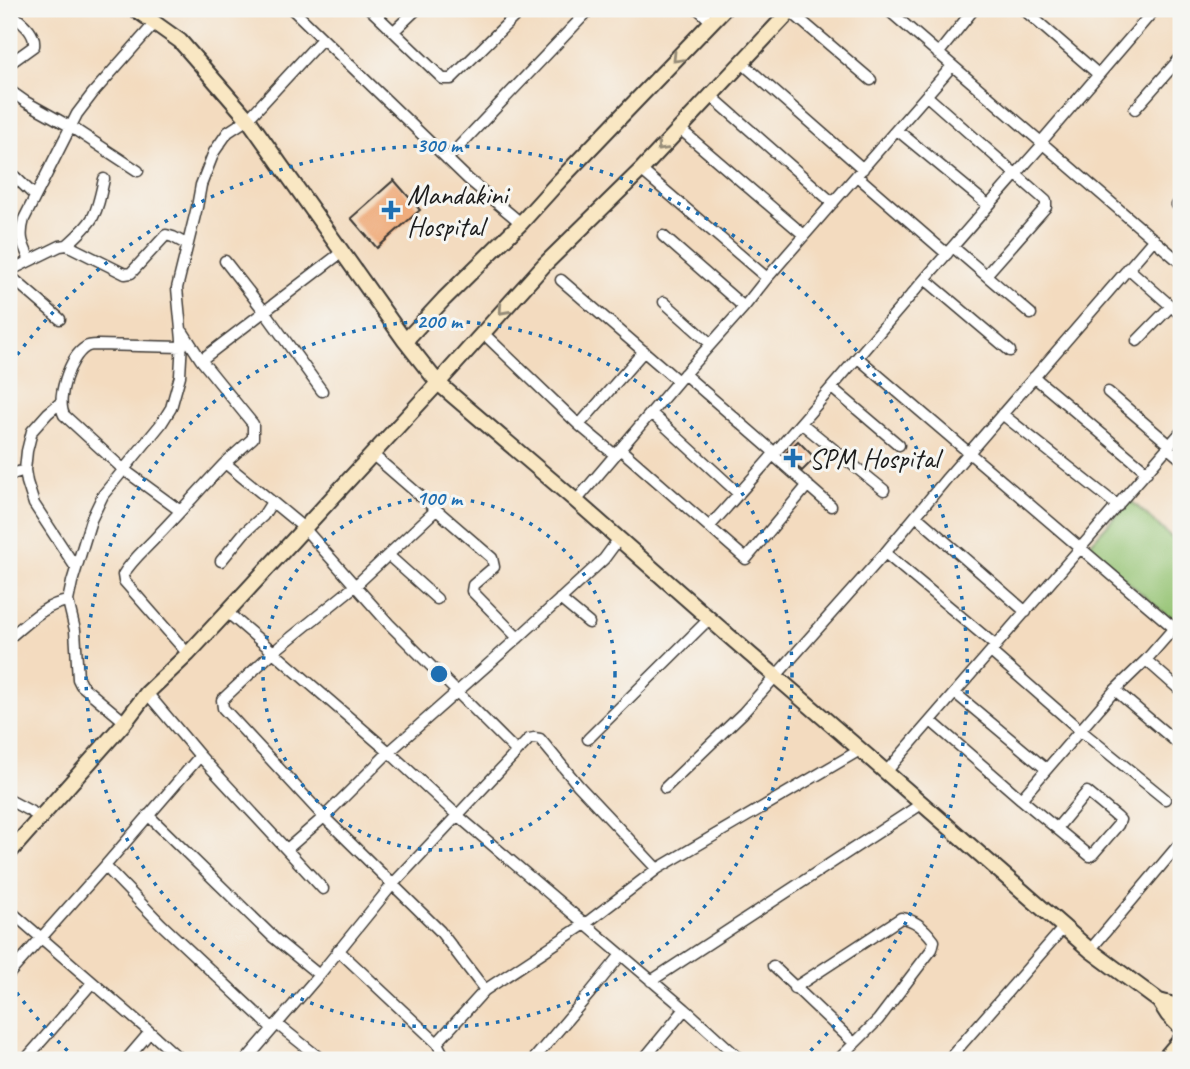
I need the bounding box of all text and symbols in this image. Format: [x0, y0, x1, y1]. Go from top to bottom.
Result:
one-way arrow [672, 50, 685, 63]
text: 300 m [416, 132, 464, 158]
one-way arrow [657, 139, 670, 152]
place label: Mandakini Hospital [407, 177, 511, 244]
marker: Mandakini Hospital [381, 200, 401, 220]
one-way arrow [499, 302, 511, 315]
text: 200 m [416, 308, 464, 334]
place label: SPM Hospital [809, 441, 944, 476]
marker: SPM Hospital [783, 448, 803, 468]
text: 100 m [416, 485, 464, 511]
centre of rings [427, 662, 451, 686]

